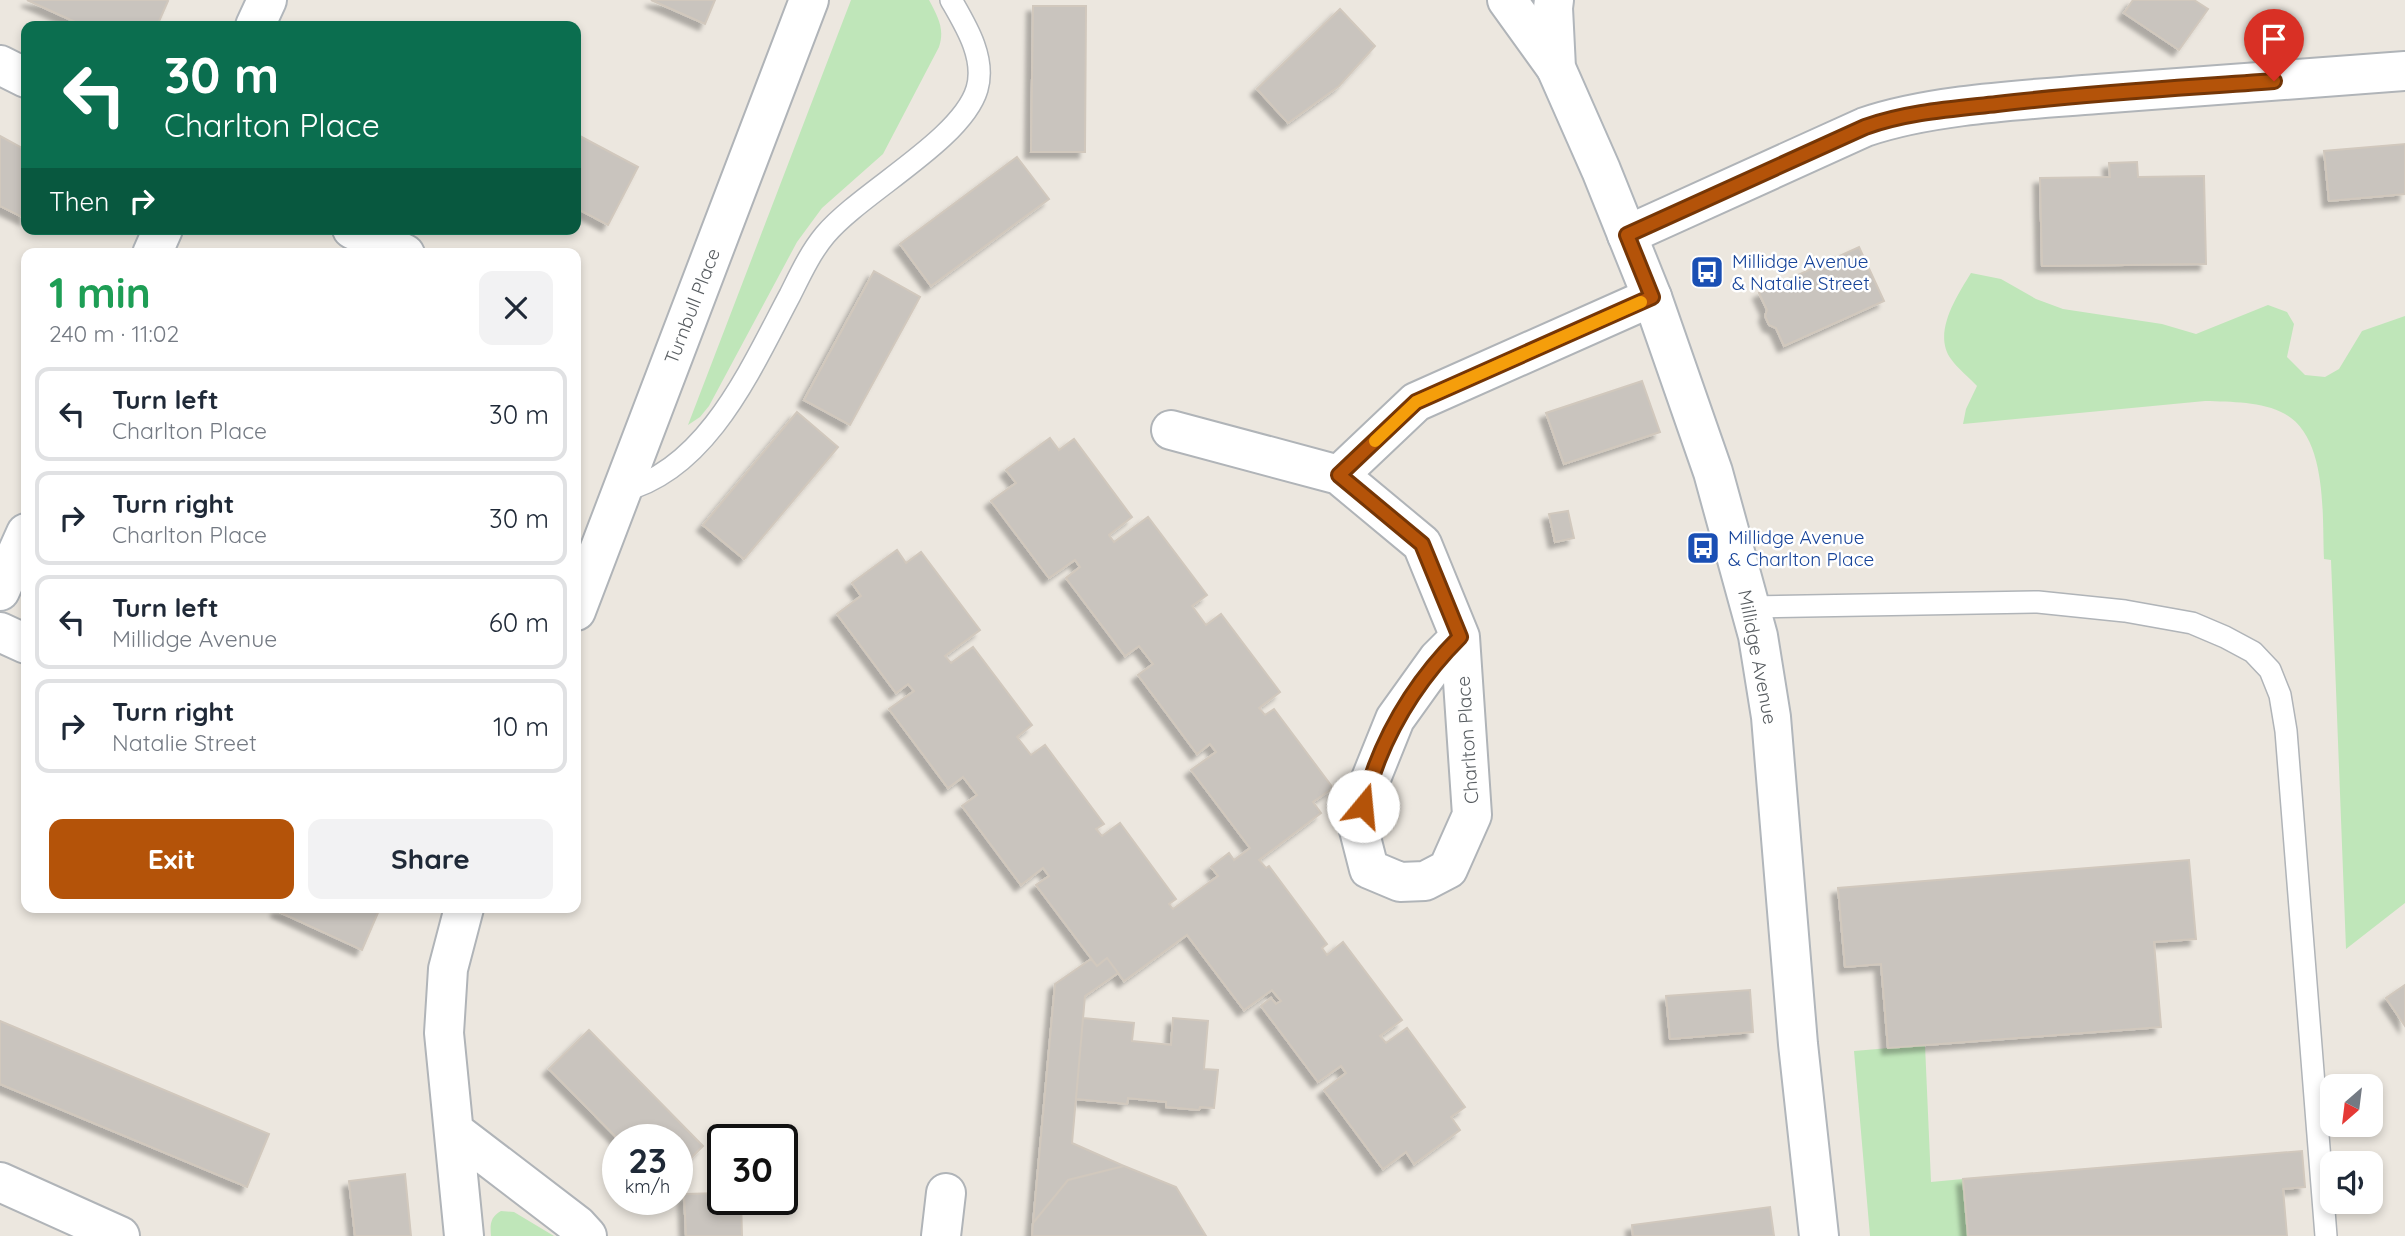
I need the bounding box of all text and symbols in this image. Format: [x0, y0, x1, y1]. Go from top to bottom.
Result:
pin [2244, 9, 2304, 81]
icon: arrive [2255, 20, 2293, 58]
text: 30 m [164, 44, 279, 105]
icon: left [49, 49, 140, 140]
text: Charlton Place [164, 105, 380, 145]
icon: right [123, 182, 161, 220]
text: Then [49, 185, 109, 218]
street label: Turnbull Place [659, 245, 725, 367]
place label: Millidge Avenue & Natalie Street [1732, 249, 1870, 295]
bus stop icon: Millidge Avenue & Natalie Street [1688, 253, 1726, 291]
text: 1 min [49, 266, 151, 319]
button: close [479, 271, 553, 345]
text: 240 m · 11:02 [49, 319, 179, 348]
text: Turn left [112, 383, 219, 416]
icon: left [53, 395, 91, 433]
text: 30 m [489, 398, 549, 431]
text: Charlton Place [112, 416, 267, 445]
text: Turn right [112, 487, 234, 520]
icon: right [53, 499, 91, 537]
text: 30 m [489, 502, 549, 535]
text: Charlton Place [112, 520, 267, 549]
place label: Millidge Avenue & Charlton Place [1728, 525, 1874, 571]
bus stop icon: Millidge Avenue & Charlton Place [1684, 529, 1722, 567]
street label: Millidge Avenue [1733, 588, 1783, 726]
text: Turn left [112, 591, 219, 624]
icon: left [53, 603, 91, 641]
text: 60 m [489, 606, 549, 639]
text: Millidge Avenue [112, 624, 277, 653]
street label: Charlton Place [1451, 675, 1483, 805]
text: Turn right [112, 695, 234, 728]
icon: right [53, 707, 91, 745]
text: 10 m [493, 710, 549, 743]
text: Natalie Street [112, 728, 257, 757]
position arrow [1326, 769, 1400, 843]
button: Exit [49, 819, 294, 899]
button: Share [308, 819, 553, 899]
north arrow [2320, 1074, 2384, 1138]
map controls [2320, 1074, 2383, 1214]
speed limit sign: 30 [707, 1124, 798, 1215]
text: 23 [628, 1138, 667, 1182]
button: sound [2320, 1151, 2383, 1214]
text: km/h [625, 1175, 670, 1198]

